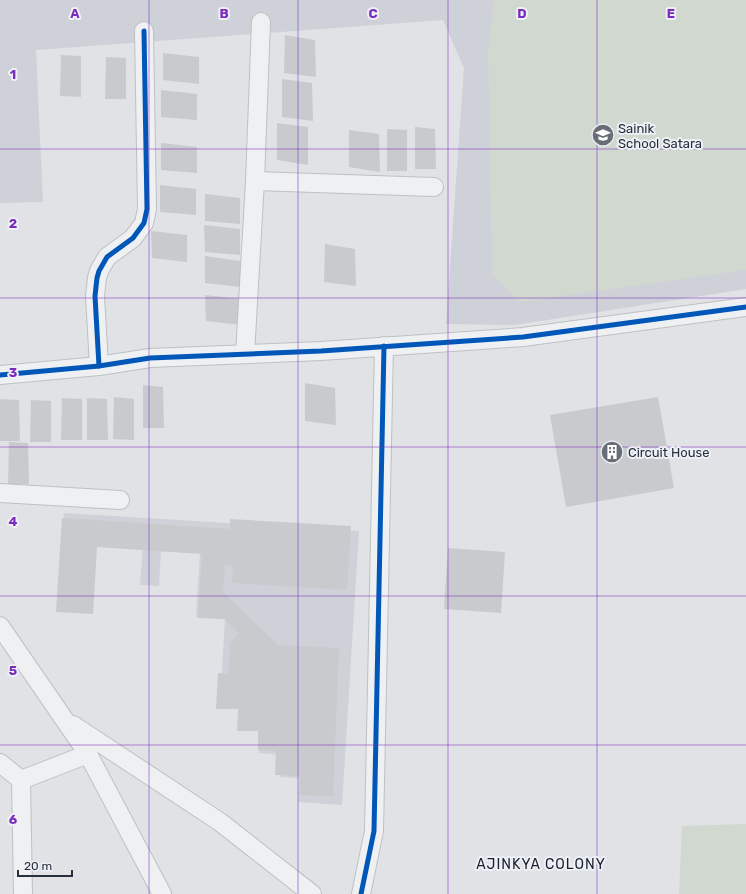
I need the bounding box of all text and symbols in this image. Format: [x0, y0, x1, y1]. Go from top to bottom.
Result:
text: A [70, 6, 80, 21]
text: B [219, 6, 229, 21]
text: C [368, 6, 378, 21]
text: D [517, 6, 527, 21]
text: E [667, 6, 675, 21]
text: 1 [10, 67, 16, 82]
place label: Sainik School Satara [618, 121, 702, 151]
school or university icon: Sainik School Satara [590, 122, 616, 148]
text: 2 [9, 216, 17, 231]
text: 3 [9, 365, 18, 380]
building icon: Circuit House [599, 439, 625, 465]
place label: Circuit House [628, 445, 710, 460]
text: 4 [9, 514, 18, 529]
text: 5 [9, 663, 17, 678]
text: 6 [9, 812, 18, 827]
scale bar [18, 852, 72, 878]
district label: AJINKYA COLONY [476, 856, 606, 873]
text: 20 m [24, 859, 52, 873]

